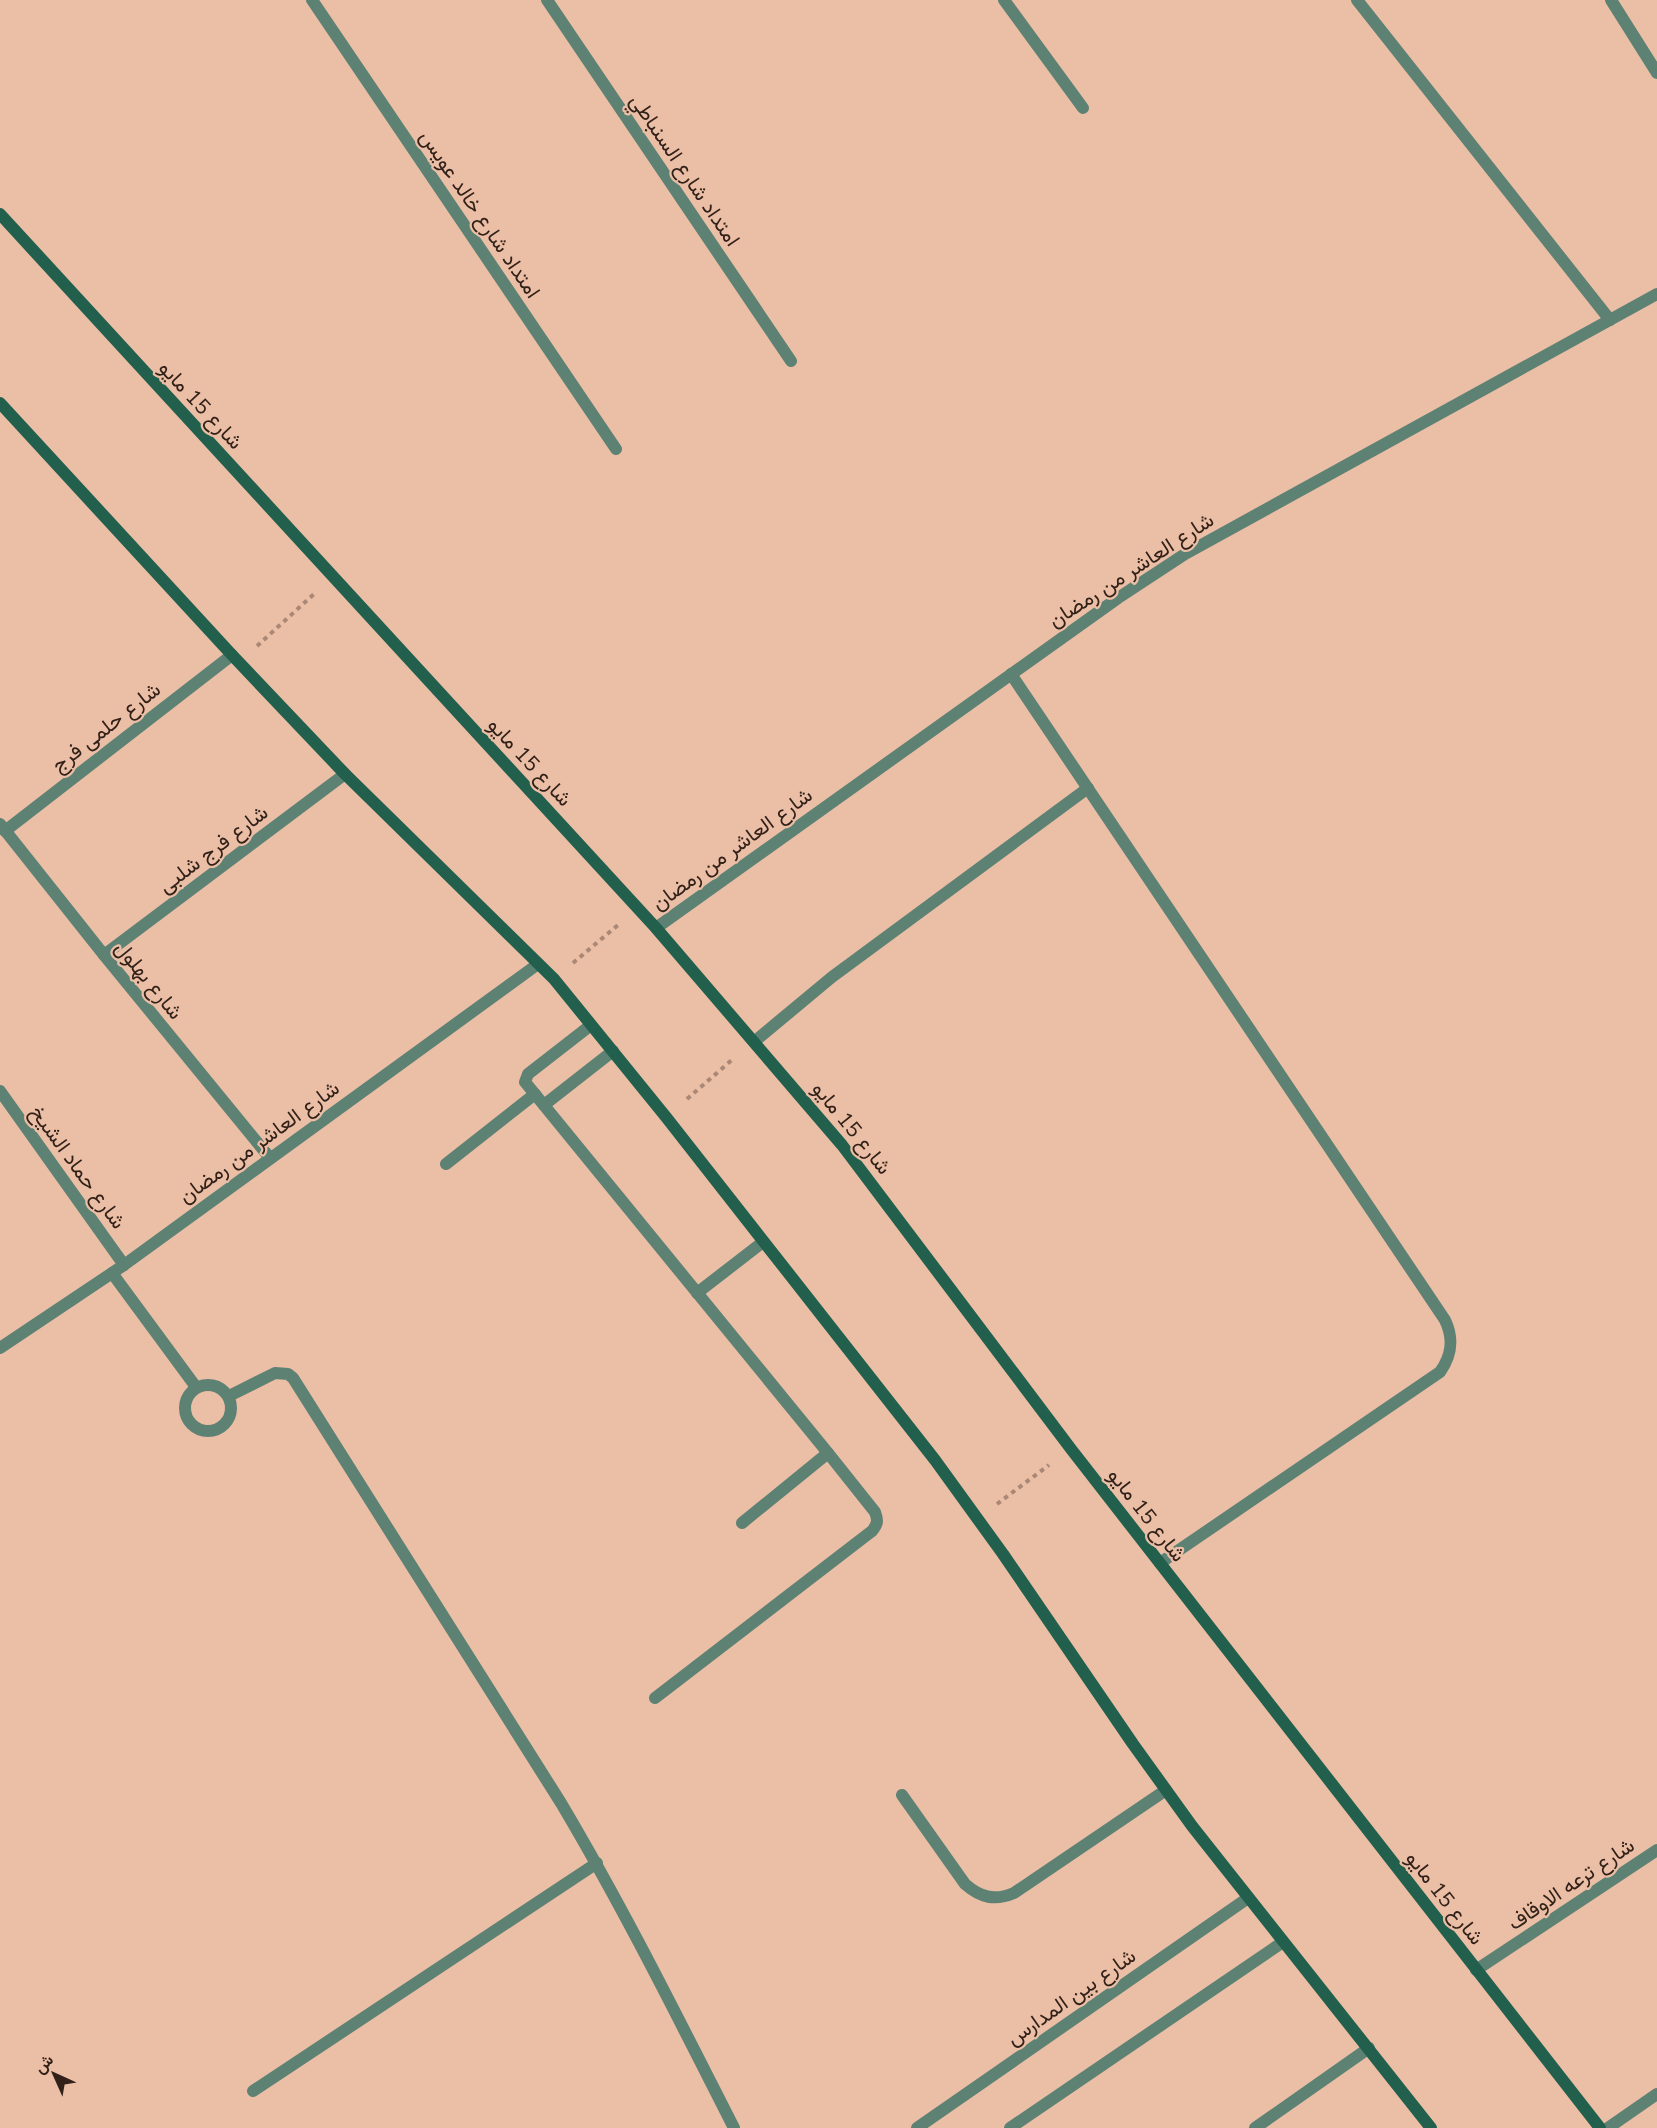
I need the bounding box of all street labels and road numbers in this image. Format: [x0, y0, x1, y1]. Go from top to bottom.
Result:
street label: امتداد شارع السنباطي [621, 88, 747, 254]
street label: امتداد شارع خالد عويس [413, 124, 547, 304]
street label: شارع 15 مايو [153, 355, 249, 455]
street label: شارع العاشر من رمضان [1043, 506, 1219, 634]
street label: شارع حلمى فرج [46, 675, 166, 779]
street label: شارع 15 مايو [482, 712, 578, 812]
street label: شارع العاشر من رمضان [646, 781, 818, 917]
street label: شارع فرج شلبى [152, 798, 274, 900]
street label: شارع بهلول [109, 935, 189, 1025]
street label: شارع العاشر من رمضان [173, 1074, 345, 1210]
street label: شارع 15 مايو [806, 1076, 898, 1180]
street label: شارع حماد الشيخ [24, 1099, 132, 1235]
street label: شارع 15 مايو [1102, 1462, 1192, 1568]
street label: شارع ترعه الاوقاف [1502, 1831, 1640, 1937]
street label: شارع 15 مايو [1400, 1845, 1490, 1951]
street label: شارع بين المدارس [1001, 1942, 1141, 2052]

